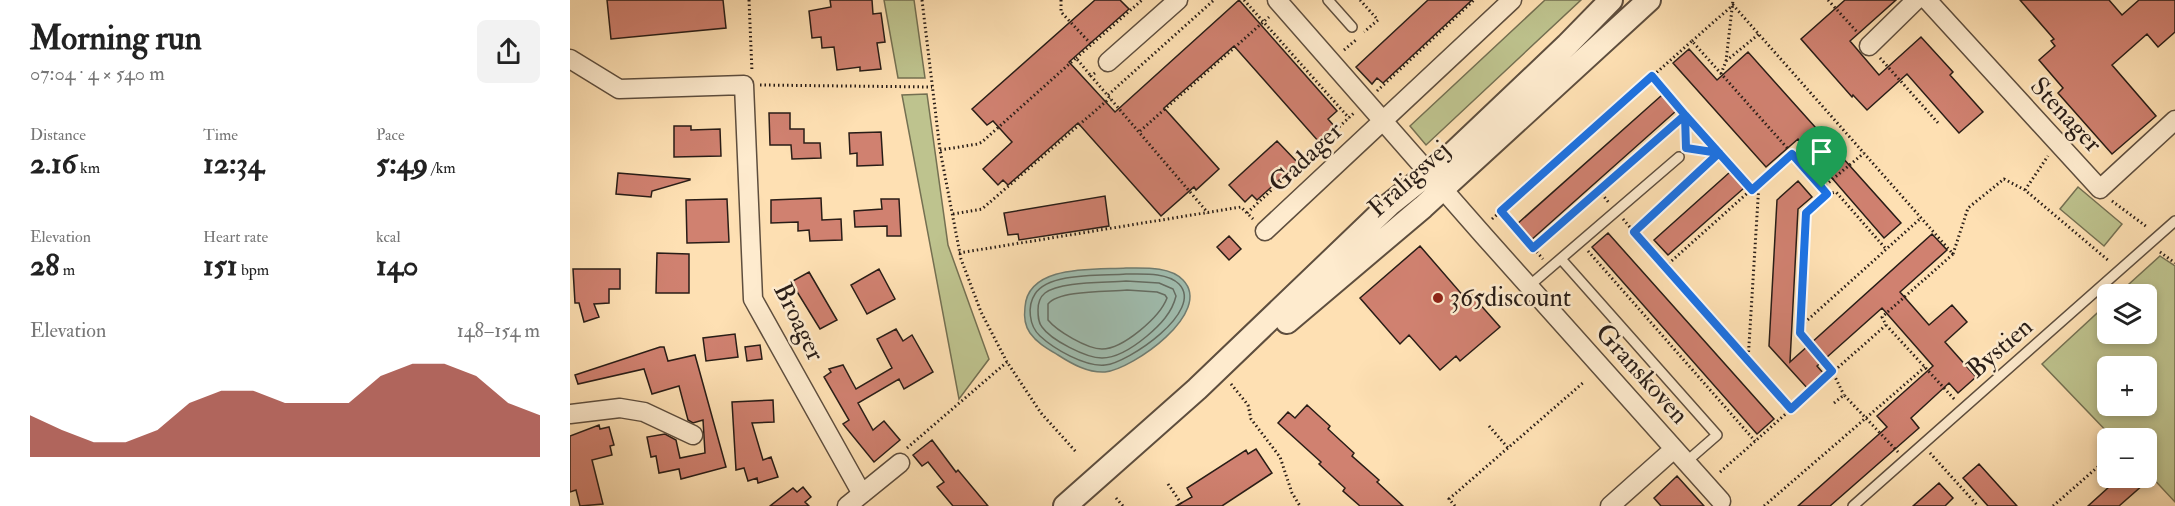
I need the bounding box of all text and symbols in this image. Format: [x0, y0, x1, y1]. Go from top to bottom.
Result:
text: Morning run [30, 18, 202, 59]
button: share [477, 20, 540, 83]
text: 07:04 · 4 × 540 m [30, 61, 165, 86]
street label: Stenager [2023, 71, 2109, 159]
street label: Gadager [1262, 115, 1350, 199]
text: Distance [30, 125, 86, 145]
text: Time [203, 125, 238, 145]
text: Pace [376, 125, 405, 145]
pin [1796, 126, 1847, 188]
street label: Fraligsvej [1361, 134, 1457, 224]
icon: arrive [1805, 135, 1838, 168]
text: 2.16 [30, 145, 77, 182]
text: 12:34 [203, 145, 264, 182]
text: 5:49 [376, 145, 428, 182]
text: km [77, 158, 100, 178]
text: /km [428, 158, 456, 178]
text: Elevation [30, 227, 91, 247]
text: Heart rate [203, 227, 268, 247]
text: kcal [376, 227, 401, 247]
text: 28 [30, 247, 59, 284]
text: 151 [203, 247, 238, 284]
text: 140 [376, 247, 418, 284]
text: m [59, 260, 75, 280]
text: bpm [238, 260, 269, 280]
street label: Broager [766, 278, 832, 367]
place label: 365discount [1450, 282, 1571, 314]
map controls [2097, 284, 2157, 488]
button: layers [2097, 284, 2157, 344]
marker: 365discount [1431, 291, 1445, 305]
street label: Bystien [1961, 311, 2039, 385]
street label: Granskoven [1589, 317, 1695, 431]
text: Elevation [30, 318, 106, 343]
text: 148–154 m [457, 318, 540, 343]
button: + [2097, 356, 2157, 416]
button: − [2097, 428, 2157, 488]

